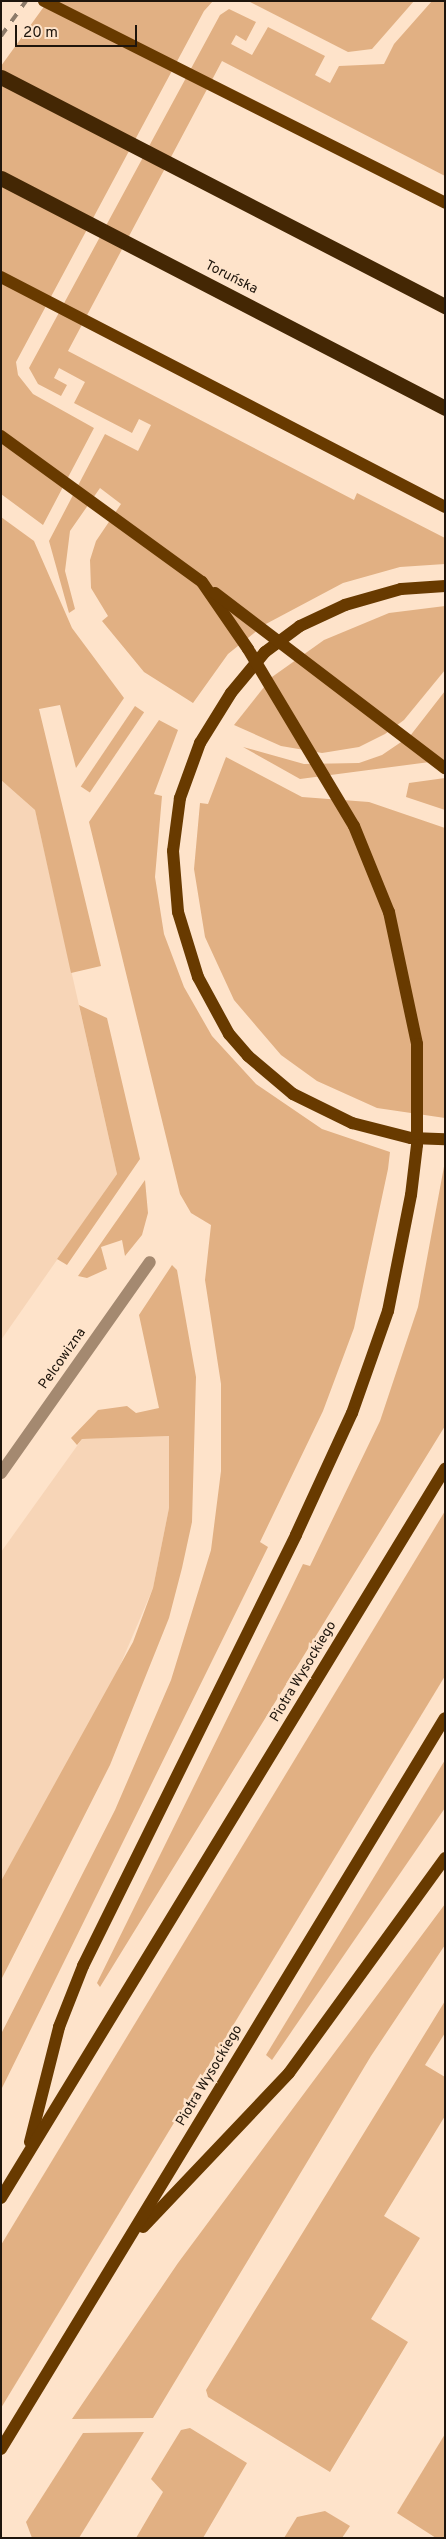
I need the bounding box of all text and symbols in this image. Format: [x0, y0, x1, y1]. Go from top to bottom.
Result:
scale bar [18, 15, 140, 47]
text: 20 m [23, 24, 58, 43]
street label: Toruńska [202, 258, 260, 298]
street label: Pelcowizna [36, 1325, 90, 1393]
street label: Piotra Wysockiego [267, 1618, 341, 1726]
street label: Piotra Wysockiego [173, 2022, 247, 2130]

